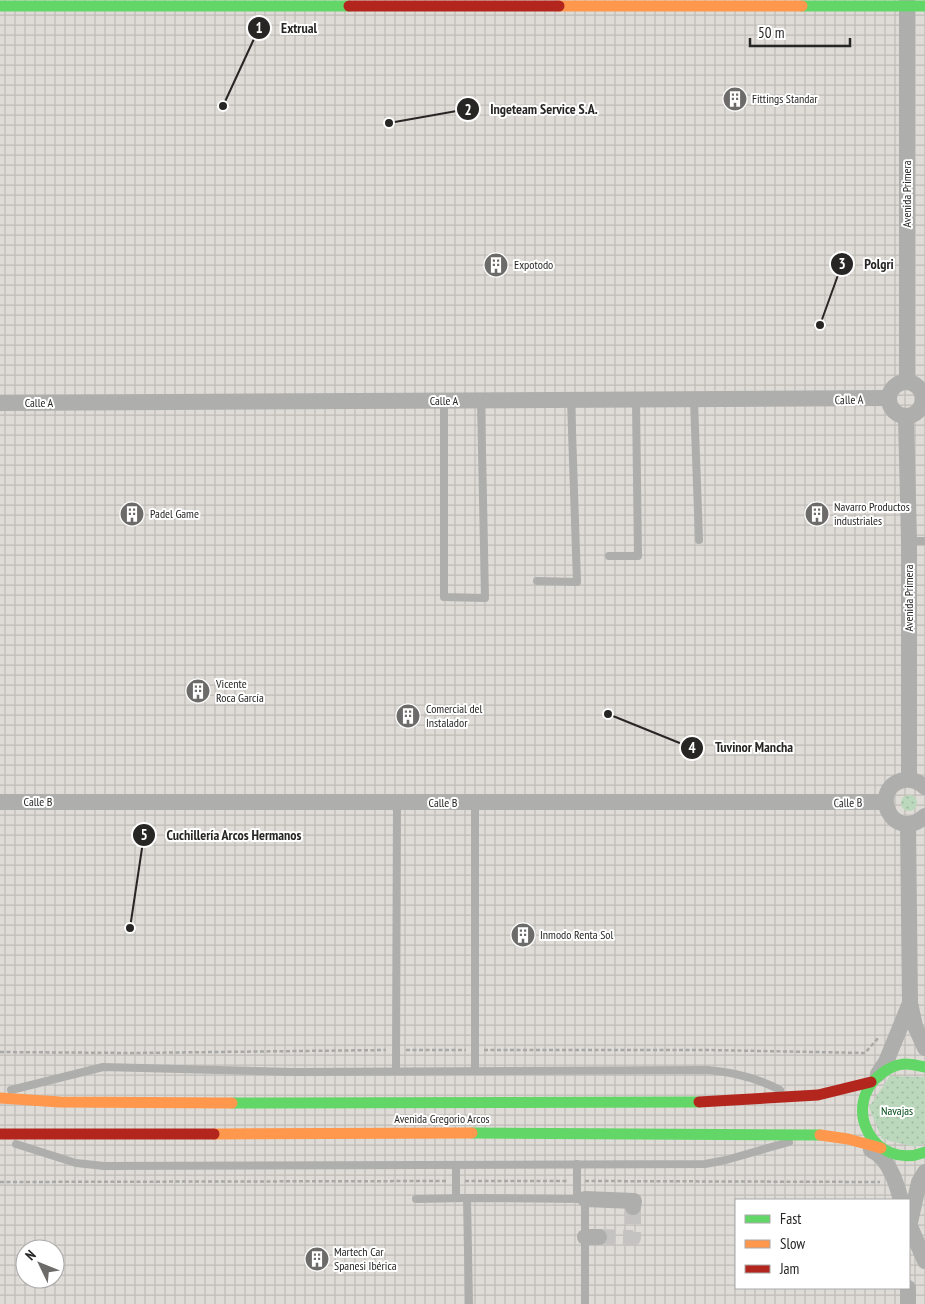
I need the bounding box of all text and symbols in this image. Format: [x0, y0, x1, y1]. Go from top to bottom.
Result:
callout: Extrual [246, 14, 327, 43]
scale bar [750, 15, 850, 47]
text: 1 [255, 18, 263, 37]
text: Extrual [281, 19, 317, 37]
text: 50 m [758, 23, 784, 42]
building icon: Fittings Standar [722, 86, 748, 112]
place label: Fittings Standar [752, 91, 818, 106]
callout: Ingeteam Service S.A. [456, 95, 608, 124]
text: 2 [464, 100, 472, 119]
text: Ingeteam Service S.A. [490, 100, 598, 118]
street label: Avenida Primera [899, 160, 914, 228]
callout: Polgri [829, 249, 903, 278]
building icon: Expotodo [483, 252, 509, 278]
text: 3 [838, 254, 846, 273]
text: Polgri [864, 255, 894, 273]
place label: Expotodo [514, 257, 553, 272]
street label: Calle A [835, 392, 864, 407]
street label: Calle A [430, 393, 459, 408]
street label: Calle A [25, 395, 54, 410]
place label: Navarro Productos industriales [834, 499, 910, 528]
building icon: Padel Game [119, 501, 145, 527]
building icon: Navarro Productos industriales [804, 501, 830, 527]
place label: Padel Game [150, 506, 199, 521]
street label: Avenida Primera [901, 564, 916, 632]
place label: Vicente Roca García [215, 676, 264, 705]
building icon: Vicente Roca García [185, 678, 211, 704]
place label: Comercial del Instalador [426, 701, 483, 730]
building icon: Comercial del Instalador [395, 703, 421, 729]
callout: Tuvinor Mancha [680, 733, 803, 762]
text: 4 [688, 738, 696, 757]
text: Tuvinor Mancha [715, 738, 793, 756]
street label: Calle B [24, 794, 53, 809]
street label: Calle B [429, 795, 458, 810]
street label: Calle B [833, 795, 863, 810]
callout: Cuchillería Arcos Hermanos [131, 821, 312, 850]
text: 5 [140, 825, 148, 844]
text: Cuchillería Arcos Hermanos [167, 826, 302, 844]
building icon: Inmodo Renta Sol [510, 922, 536, 948]
place label: Inmodo Renta Sol [540, 927, 613, 942]
park label: Navajas [881, 1103, 913, 1118]
street label: Avenida Gregorio Arcos [394, 1111, 490, 1126]
legend [735, 1199, 910, 1289]
text: Fast [780, 1209, 801, 1228]
text: Slow [780, 1234, 805, 1253]
north arrow [15, 1239, 65, 1289]
place label: Martech Car Spanesi Ibérica [334, 1244, 397, 1273]
text: N [21, 1246, 40, 1264]
building icon: Martech Car Spanesi Ibérica [304, 1246, 330, 1272]
text: Jam [779, 1259, 799, 1278]

